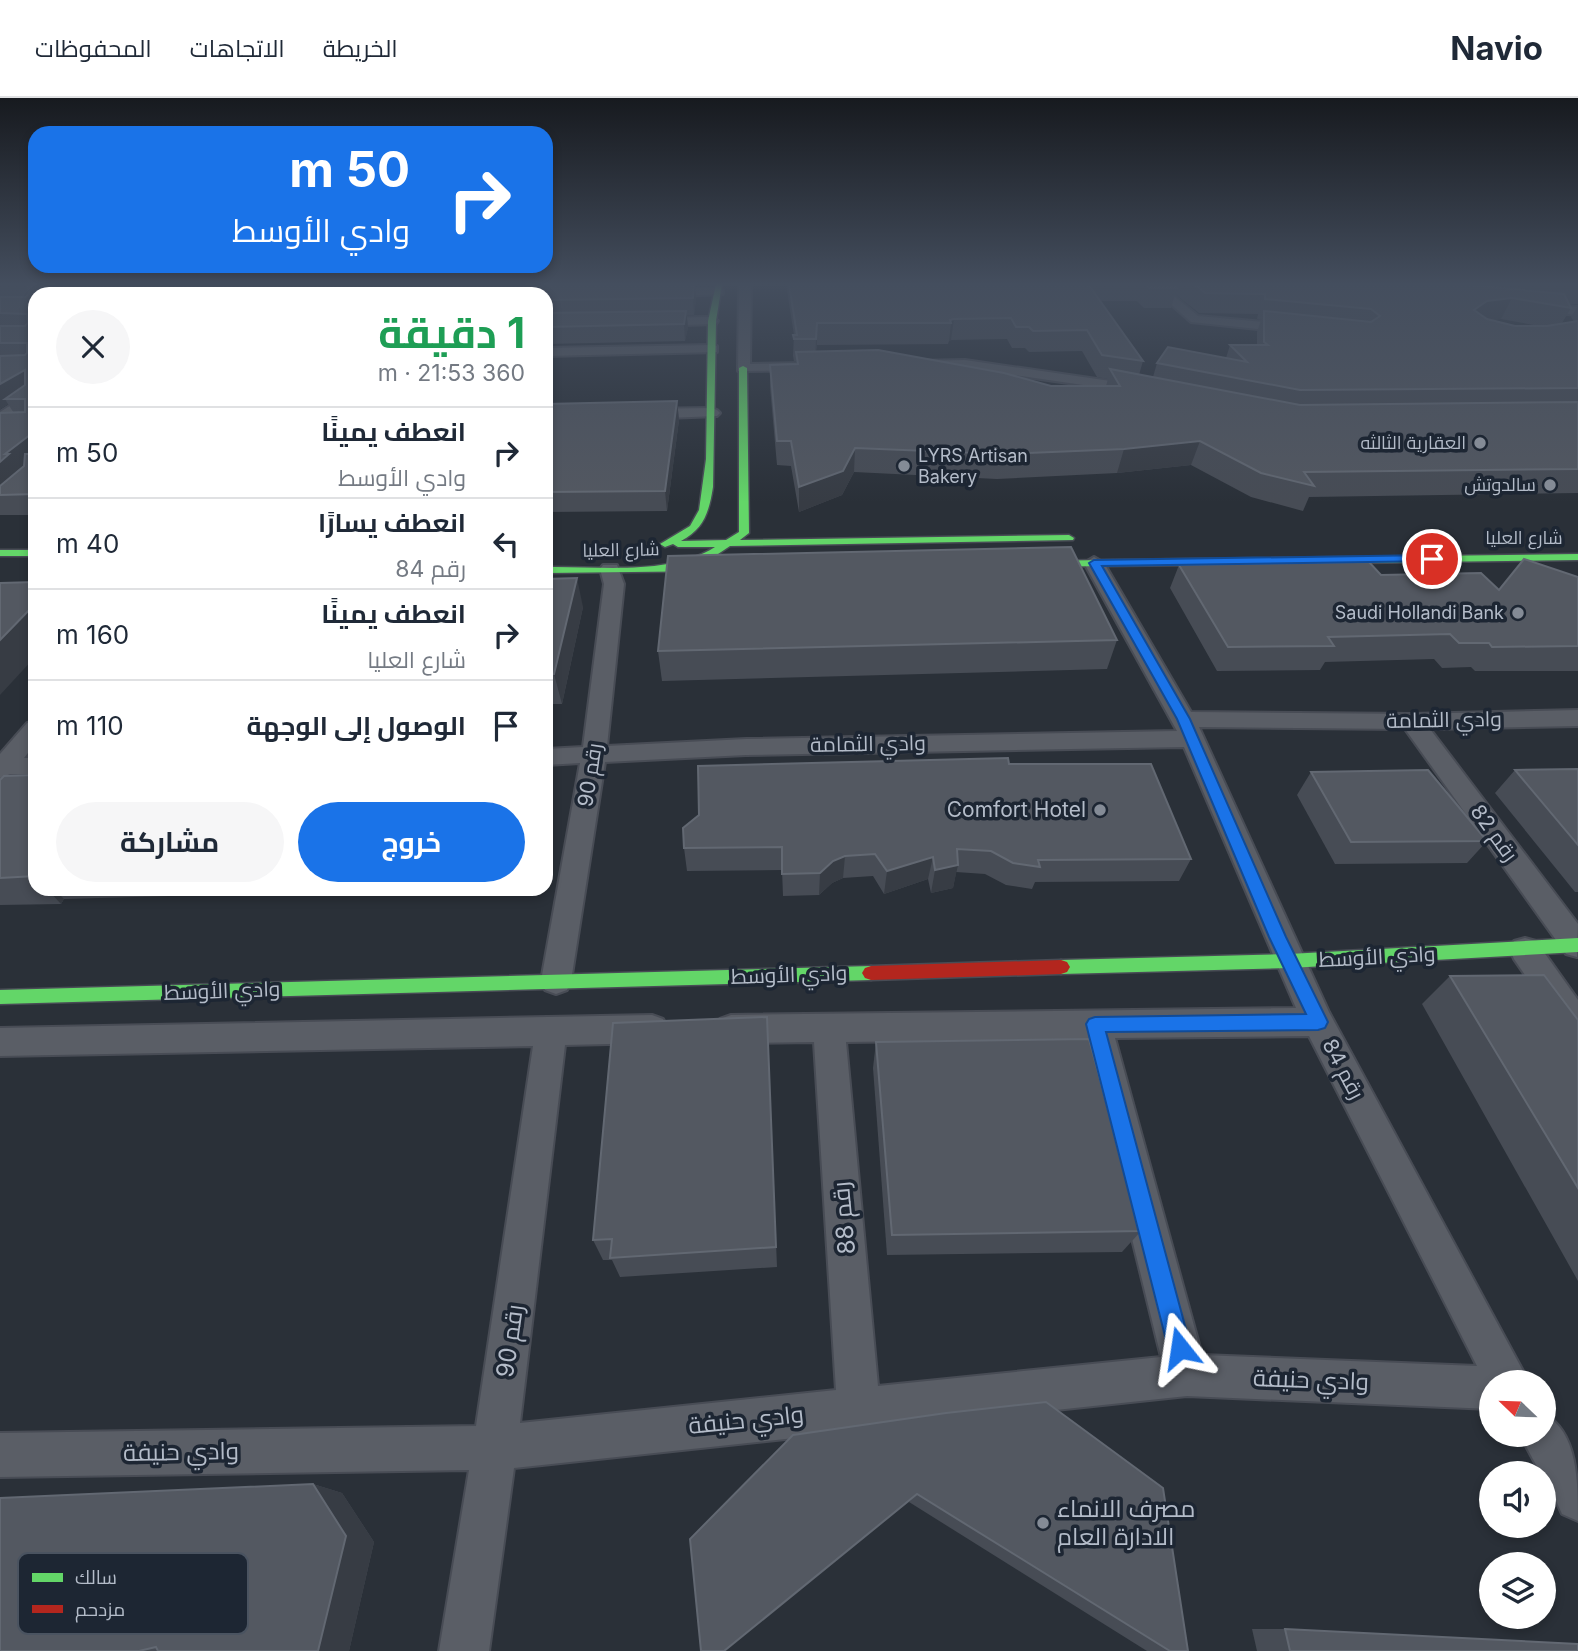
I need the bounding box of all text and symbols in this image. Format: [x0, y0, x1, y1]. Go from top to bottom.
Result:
text: Navio [1450, 28, 1543, 68]
text: المحفوظات [35, 34, 152, 63]
text: الاتجاهات [190, 34, 285, 63]
text: الخريطة [323, 34, 398, 63]
text: 50 m [289, 140, 410, 199]
icon: right [434, 154, 525, 245]
text: وادي الأوسط [232, 211, 410, 250]
text: 1 دقيقة [378, 307, 525, 358]
button: close [56, 310, 130, 384]
text: 360 m · 21:53 [378, 359, 525, 387]
text: انعطف يمينًا [321, 416, 466, 447]
place label: العقارية الثالثه [1360, 432, 1466, 454]
icon: right [487, 434, 525, 472]
marker: العقارية الثالثه [1472, 435, 1488, 451]
text: 50 m [56, 437, 118, 468]
place label: LYRS Artisan Bakery [918, 445, 1028, 487]
marker: LYRS Artisan Bakery [896, 458, 912, 474]
text: وادي الأوسط [338, 464, 466, 492]
place label: سالدوتش [1464, 474, 1536, 496]
marker: سالدوتش [1542, 477, 1558, 493]
text: انعطف يسارًا [318, 507, 466, 538]
icon: left [487, 525, 525, 563]
street label: شارع العليا [1485, 527, 1563, 550]
text: 40 m [56, 528, 119, 559]
pin [1402, 529, 1462, 589]
street label: شارع العليا [582, 538, 660, 563]
icon: arrive [1413, 540, 1451, 578]
text: رقم 84 [395, 555, 466, 583]
text: انعطف يمينًا [321, 598, 466, 629]
place label: Saudi Hollandi Bank [1335, 602, 1504, 623]
marker: Saudi Hollandi Bank [1510, 605, 1526, 621]
icon: right [487, 616, 525, 654]
text: 160 m [56, 619, 129, 650]
text: شارع العليا [367, 646, 466, 674]
street label: وادي الثمامة [1386, 706, 1502, 737]
icon: arrive [487, 707, 525, 745]
text: 110 m [56, 710, 124, 741]
text: الوصول إلى الوجهة [247, 710, 466, 741]
street label: وادي الثمامة [810, 730, 926, 761]
street label: رقم 90 [572, 741, 609, 809]
place label: Comfort Hotel [947, 797, 1086, 822]
street label: رقم 82 [1464, 800, 1523, 867]
button: مشاركة [56, 802, 284, 882]
button: خروج [298, 802, 525, 882]
marker: Comfort Hotel [1092, 802, 1108, 818]
street label: وادي الأوسط [1318, 941, 1436, 976]
street label: وادي الأوسط [730, 960, 848, 993]
street label: وادي الأوسط [163, 976, 281, 1009]
street label: رقم 84 [1315, 1034, 1370, 1104]
street label: رقم 88 [826, 1180, 863, 1256]
street label: رقم 90 [490, 1303, 531, 1380]
position arrow [1143, 1311, 1217, 1385]
street label: وادي حنيفة [1252, 1363, 1370, 1400]
north arrow [1479, 1370, 1556, 1447]
map controls [1479, 1370, 1556, 1629]
street label: وادي حنيفة [687, 1399, 806, 1444]
street label: وادي حنيفة [123, 1436, 239, 1471]
button: sound [1479, 1461, 1556, 1538]
place label: مصرف الانماء الادارة العام [1057, 1494, 1195, 1553]
marker: مصرف الانماء الادارة العام [1035, 1515, 1051, 1531]
button: layers [1479, 1552, 1556, 1629]
legend [18, 1553, 248, 1634]
text: سالك [75, 1566, 117, 1589]
text: مزدحم [75, 1598, 125, 1623]

